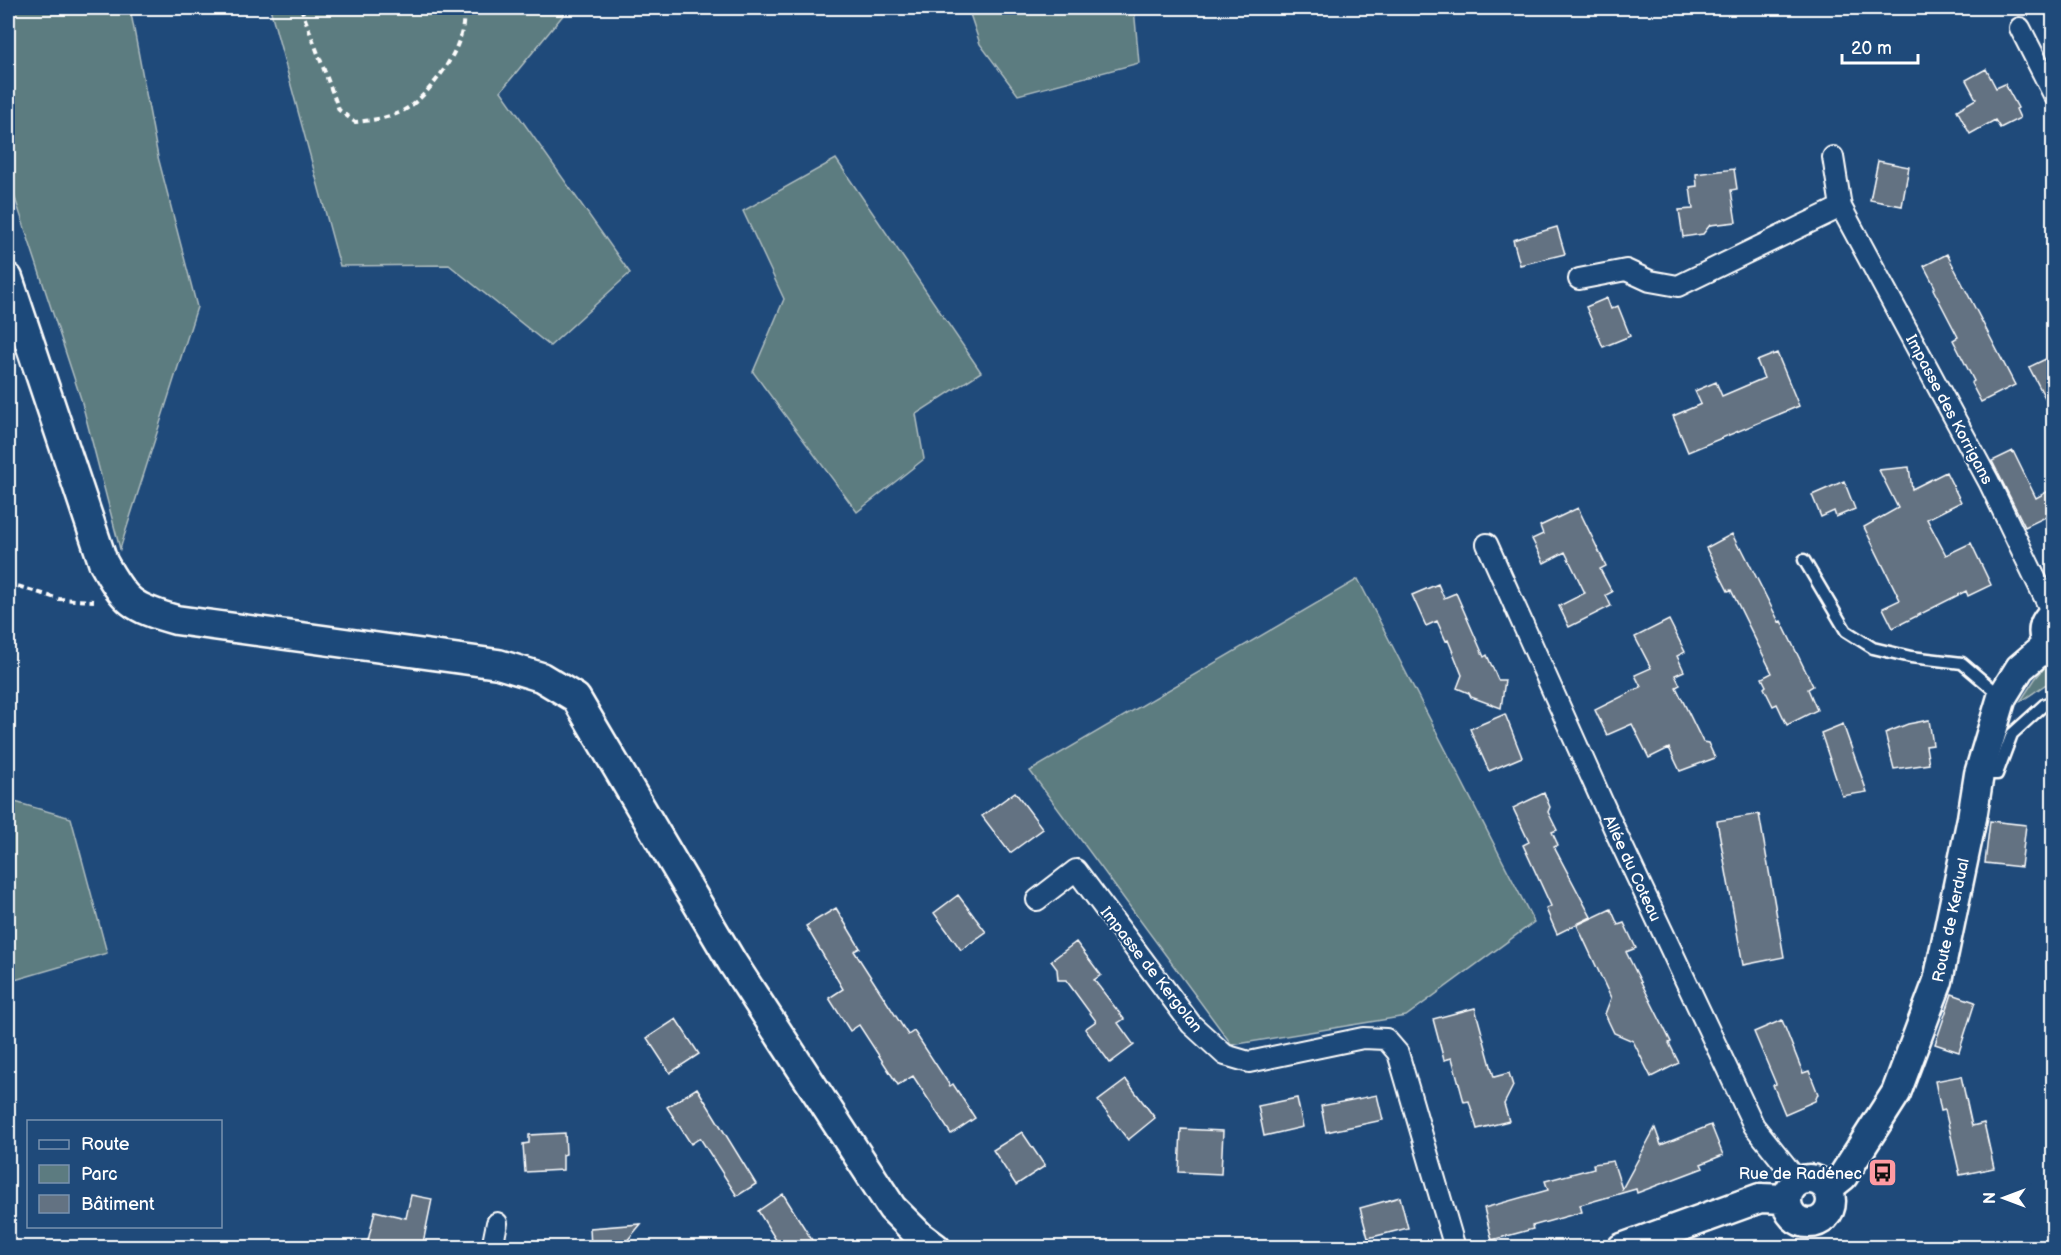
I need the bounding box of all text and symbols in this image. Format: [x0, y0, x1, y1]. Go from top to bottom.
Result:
scale bar [1842, 27, 1918, 65]
text: 20 m [1851, 38, 1892, 59]
street label: Impasse des Korrigans [1901, 332, 1996, 488]
street label: Allée du Coteau [1599, 813, 1665, 925]
street label: Route de Kerdual [1929, 857, 1974, 984]
street label: Impasse de Kergolan [1096, 903, 1206, 1037]
legend [27, 1120, 222, 1228]
text: Route [81, 1134, 130, 1155]
bus stop icon: Rue de Radénec [1867, 1157, 1899, 1189]
text: Parc [81, 1164, 118, 1185]
place label: Rue de Radénec [1739, 1165, 1862, 1184]
north arrow [1974, 1168, 2034, 1228]
text: N [1981, 1192, 2000, 1204]
text: Bâtiment [81, 1194, 155, 1215]

